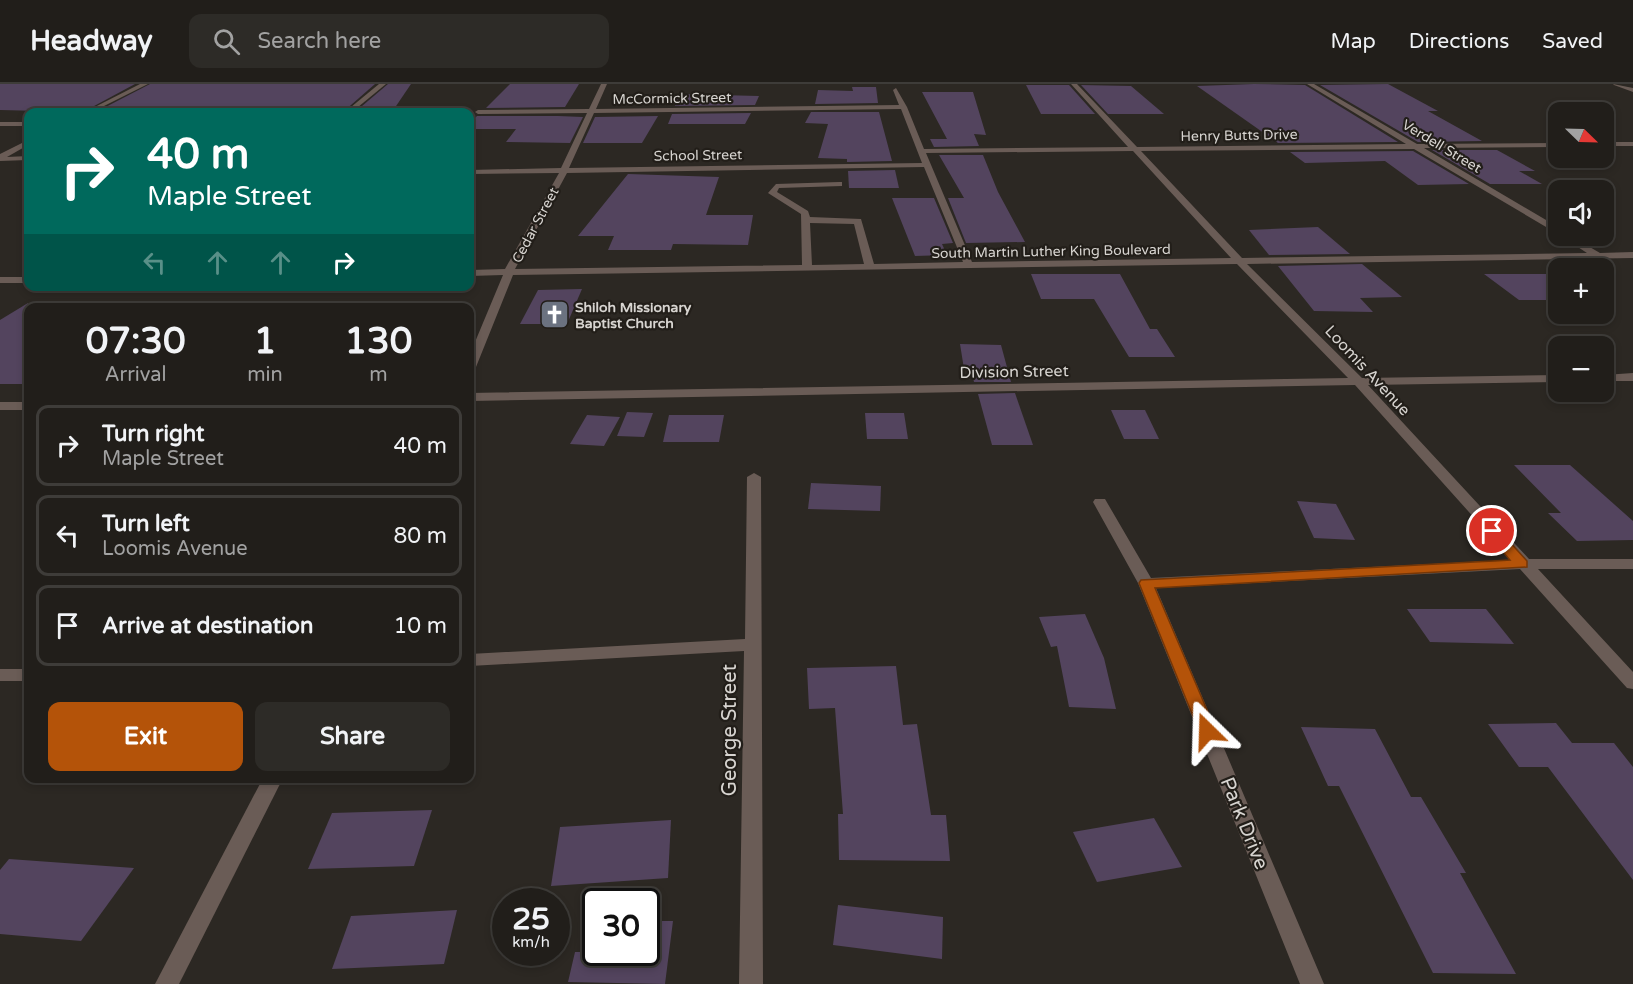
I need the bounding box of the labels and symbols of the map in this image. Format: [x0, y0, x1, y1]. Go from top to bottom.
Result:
street label: McCormick Street [612, 89, 732, 108]
north arrow [1548, 102, 1614, 168]
street label: Verdell Street [1399, 116, 1485, 177]
street label: Henry Butts Drive [1180, 126, 1298, 145]
street label: School Street [653, 146, 743, 165]
street label: Cedar Street [508, 184, 563, 266]
street label: South Martin Luther King Boulevard [931, 241, 1171, 262]
church icon: Shiloh Missionary Baptist Church [538, 299, 570, 331]
place label: Shiloh Missionary Baptist Church [575, 299, 692, 332]
street label: Loomis Avenue [1320, 321, 1414, 420]
street label: Division Street [959, 361, 1069, 383]
pin [1466, 505, 1517, 556]
street label: George Street [718, 664, 742, 796]
position arrow [1175, 699, 1239, 763]
street label: Park Drive [1215, 774, 1273, 873]
speed limit sign: 30 [582, 888, 660, 966]

